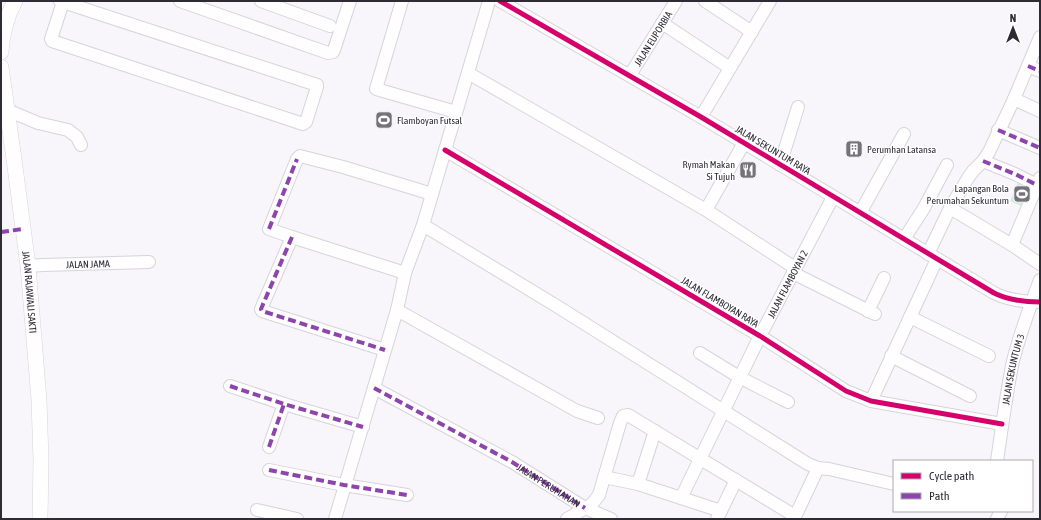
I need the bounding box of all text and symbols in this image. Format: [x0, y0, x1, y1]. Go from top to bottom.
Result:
north arrow [993, 8, 1033, 48]
street label: JALAN EUPORBIA [632, 9, 674, 68]
text: N [1010, 12, 1016, 24]
sports icon: Flamboyan Futsal [374, 110, 394, 130]
place label: Flamboyan Futsal [397, 115, 463, 126]
street label: JALAN SEKUNTUM RAYA [733, 123, 813, 177]
building icon: Perumhan Latansa [844, 139, 864, 159]
place label: Perumhan Latansa [867, 144, 936, 155]
place label: Rymah Makan Si Tujuh [683, 159, 735, 182]
restaurant icon: Rymah Makan Si Tujuh [738, 160, 758, 180]
place label: Lapangan Bola Perumahan Sekuntum [927, 183, 1009, 206]
sports icon: Lapangan Bola Perumahan Sekuntum [1012, 184, 1032, 204]
street label: JALAN FLAMBOYAN 2 [765, 248, 810, 320]
street label: JALAN RAJAWALI SAKTI [21, 250, 39, 334]
street label: JALAN JAMA [66, 258, 110, 270]
street label: JALAN FLAMBOYAN RAYA [679, 275, 761, 330]
street label: JALAN SEKUNTUM 3 [1000, 332, 1026, 406]
legend [893, 460, 1033, 512]
street label: JALAN PERUMAHAN [515, 461, 582, 509]
text: Cycle path [929, 469, 974, 483]
text: Path [929, 489, 950, 503]

